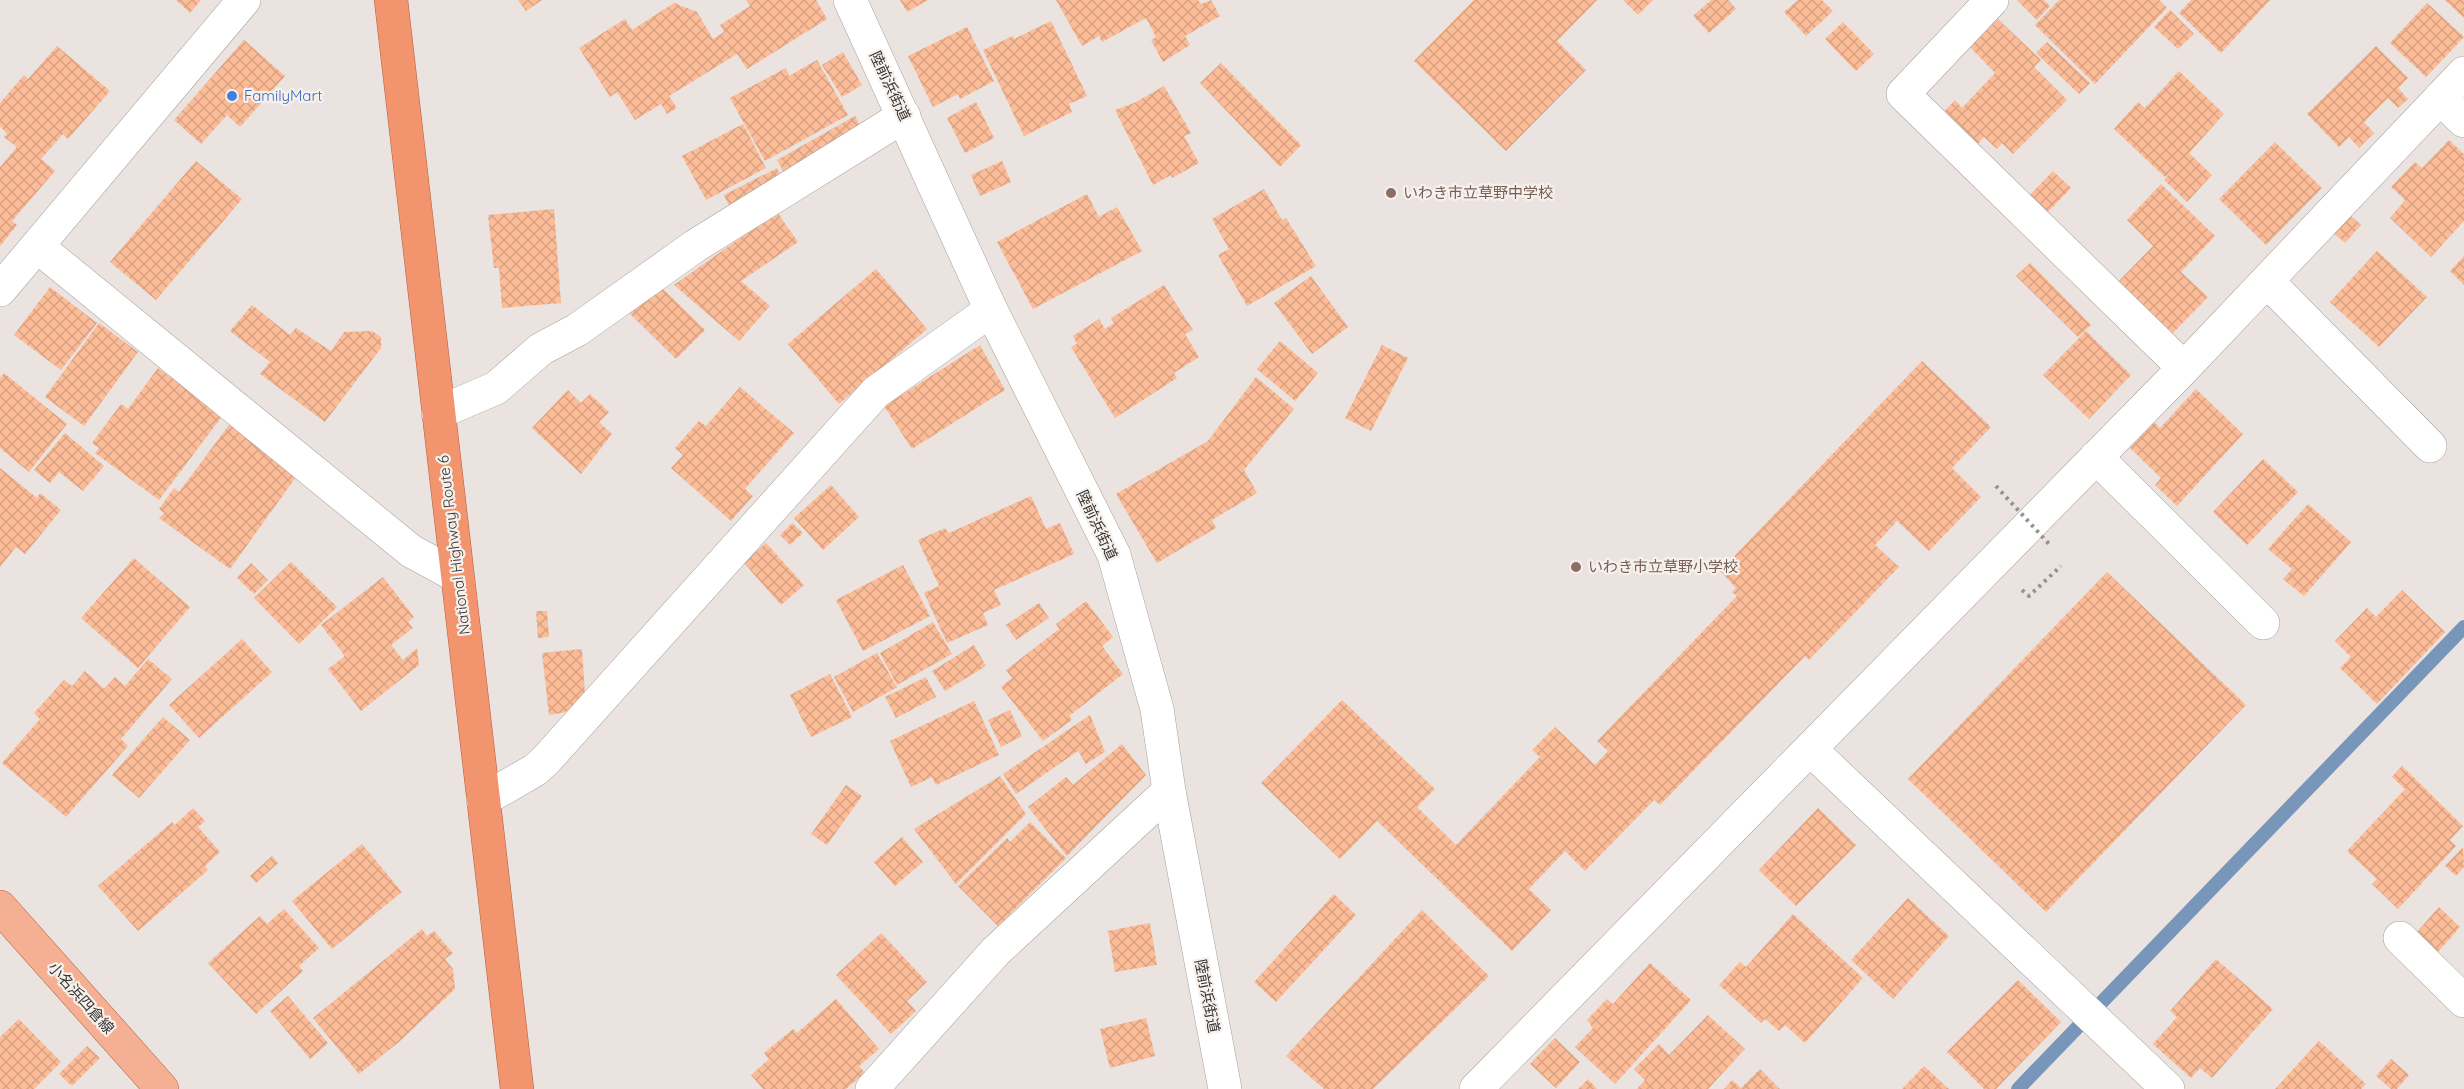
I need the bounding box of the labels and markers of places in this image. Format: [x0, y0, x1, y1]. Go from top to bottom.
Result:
place label: FamilyMart [244, 86, 322, 105]
marker: FamilyMart [225, 89, 239, 103]
place label: いわき市立草野中学校 [1403, 183, 1553, 202]
marker: いわき市立草野中学校 [1384, 186, 1398, 200]
place label: いわき市立草野小学校 [1588, 557, 1738, 576]
marker: いわき市立草野小学校 [1569, 560, 1583, 574]

